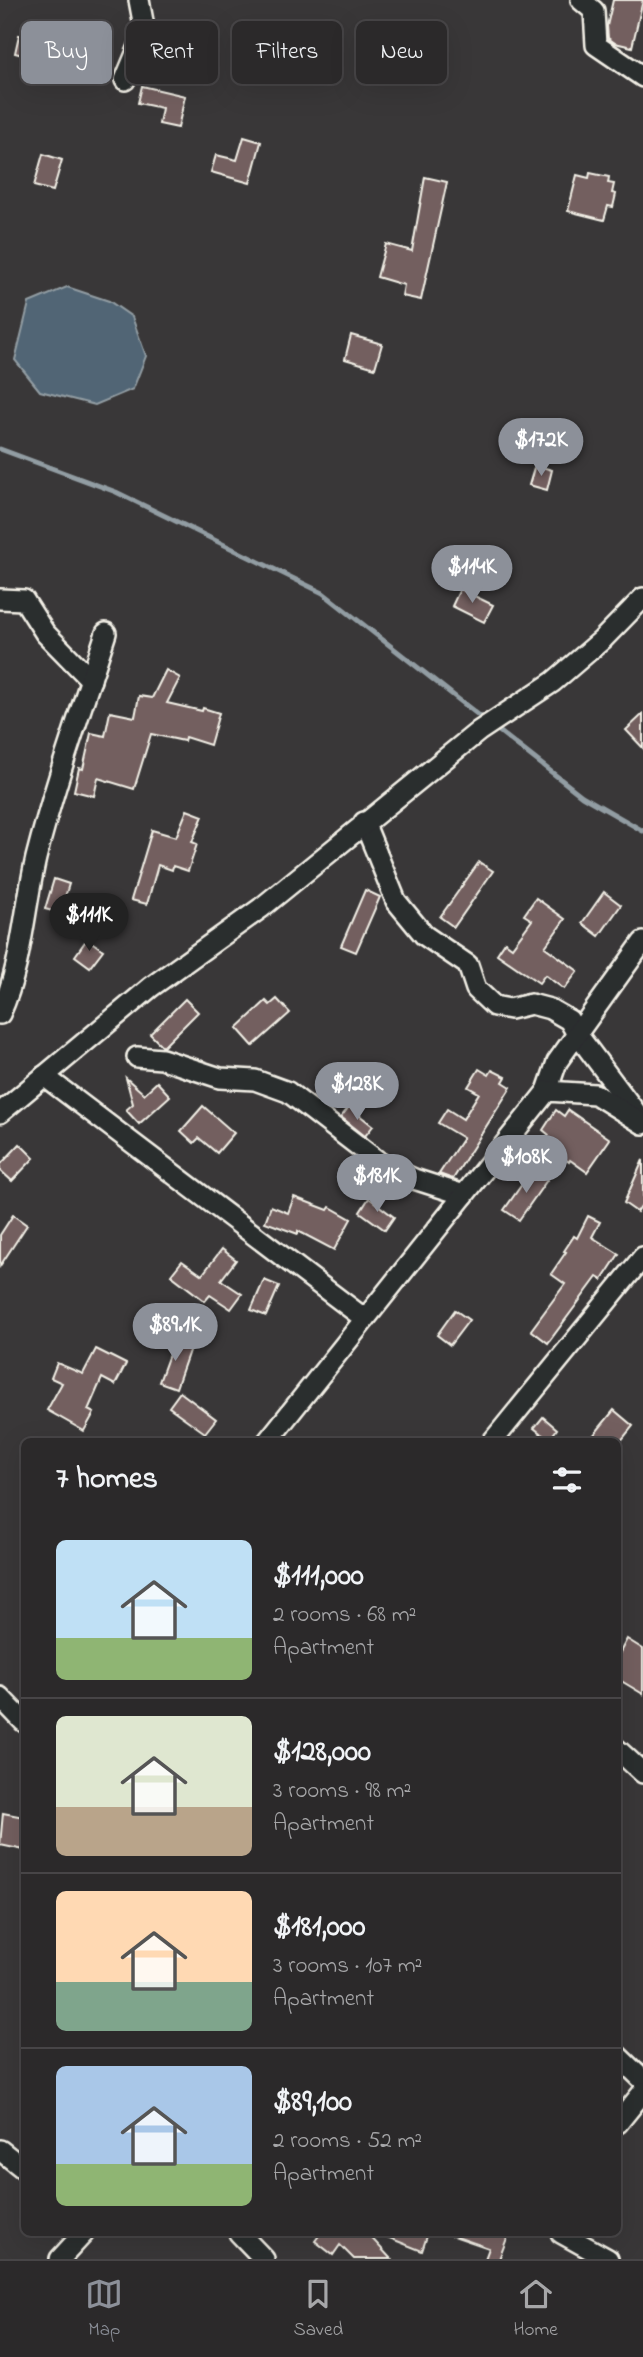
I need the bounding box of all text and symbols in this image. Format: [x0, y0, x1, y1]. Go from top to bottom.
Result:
chip: Buy [21, 21, 112, 84]
chip: Rent [126, 21, 218, 84]
chip: Filters [232, 21, 342, 84]
chip: New [356, 21, 447, 84]
pin: $172K [492, 419, 590, 478]
text: $172K [514, 424, 568, 457]
pin: $114K [423, 546, 521, 605]
text: $114K [447, 551, 497, 584]
pin: $111K [40, 894, 138, 953]
text: $111K [65, 899, 113, 932]
pin: $128K [308, 1062, 406, 1122]
text: $128K [331, 1068, 383, 1101]
pin: $108K [477, 1136, 575, 1195]
text: $108K [501, 1141, 551, 1174]
pin: $181K [328, 1154, 426, 1214]
text: $181K [353, 1160, 401, 1193]
pin: $89.1K [118, 1304, 232, 1363]
text: $89.1K [149, 1309, 201, 1342]
text: 7 homes [56, 1458, 158, 1502]
icon: filters [548, 1461, 586, 1499]
text: $111,000 [273, 1555, 364, 1599]
icon: home [112, 1568, 196, 1652]
text: 2 rooms · 68 m² [273, 1599, 416, 1632]
text: Apartment [273, 1632, 374, 1665]
text: $128,000 [273, 1731, 371, 1775]
icon: home [112, 1744, 196, 1828]
text: 3 rooms · 98 m² [273, 1775, 411, 1808]
text: Apartment [273, 1808, 374, 1841]
text: $181,000 [273, 1906, 366, 1950]
icon: home [112, 1919, 196, 2003]
text: 3 rooms · 107 m² [273, 1950, 422, 1983]
text: Apartment [273, 1983, 374, 2016]
text: $89,100 [273, 2081, 352, 2125]
icon: home [112, 2094, 196, 2178]
text: 2 rooms · 52 m² [273, 2125, 422, 2158]
text: Apartment [273, 2158, 374, 2191]
tab: Map [85, 2275, 123, 2344]
tab: Saved [294, 2275, 343, 2344]
tab: Home [514, 2275, 558, 2344]

